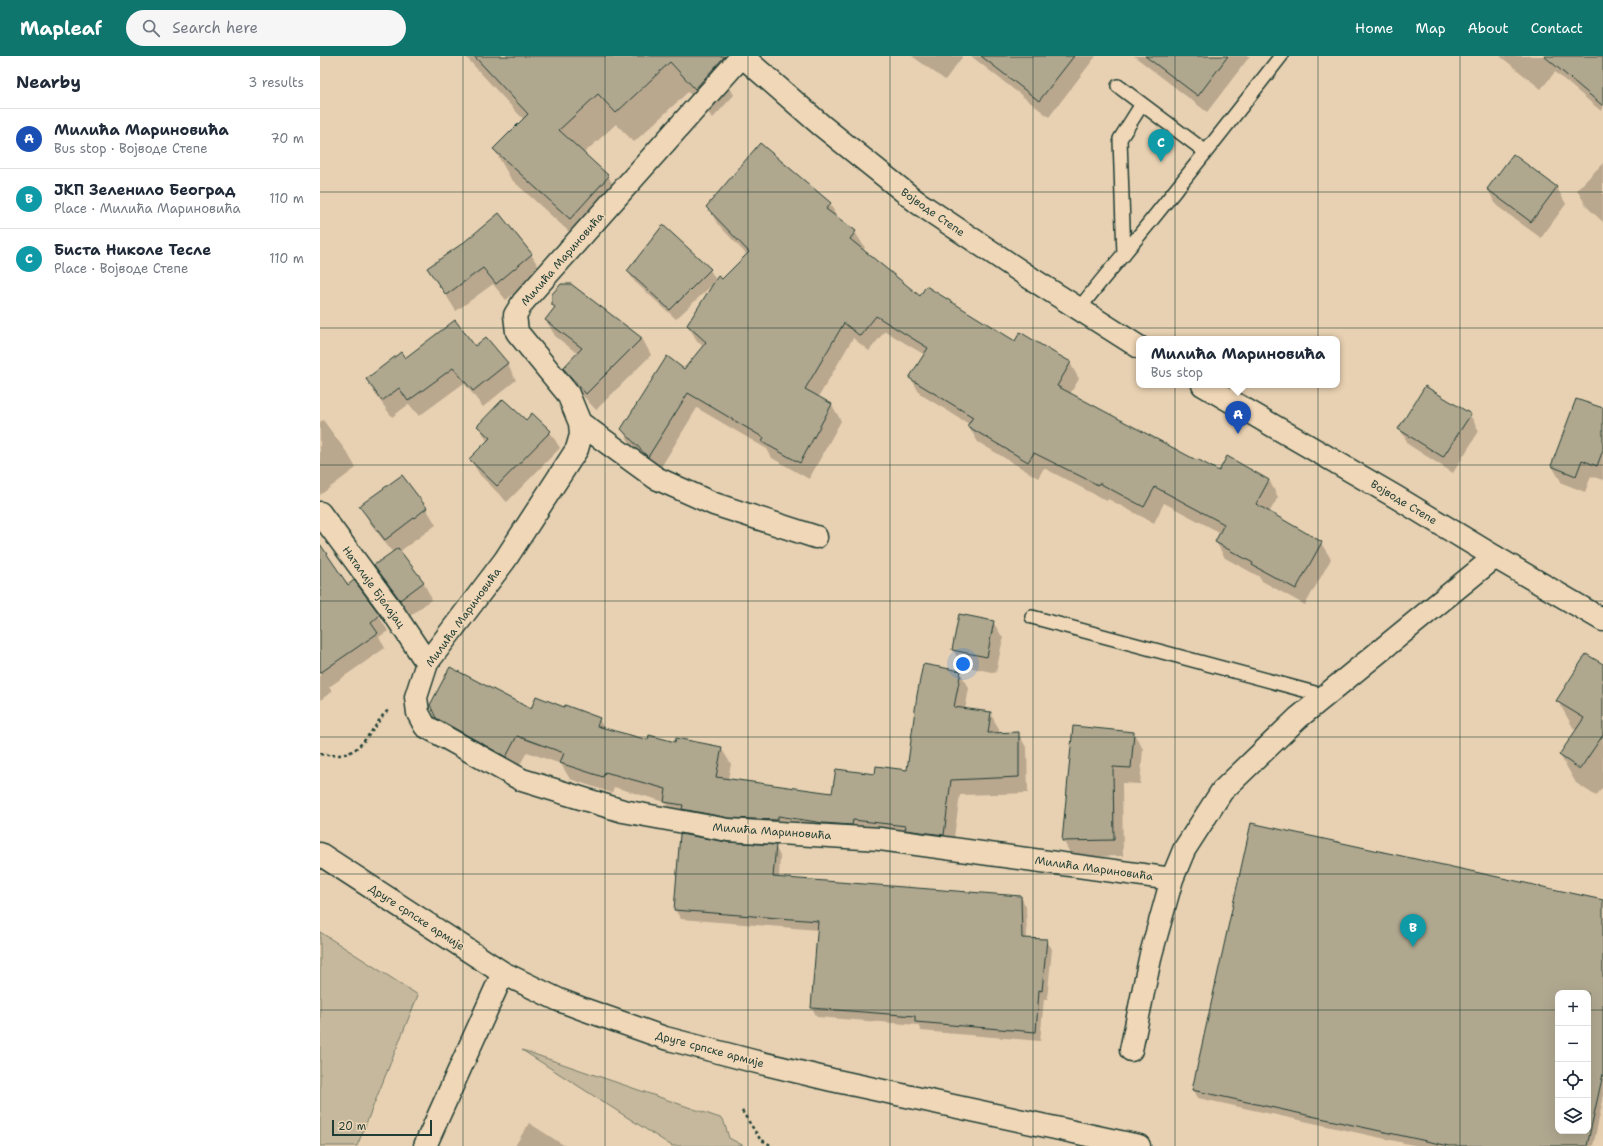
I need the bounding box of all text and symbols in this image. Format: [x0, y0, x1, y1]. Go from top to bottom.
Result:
search box [126, 10, 406, 46]
text: Mapleaf [20, 16, 102, 41]
icon: search [140, 17, 162, 39]
text: Search here [172, 18, 258, 38]
text: Home [1355, 19, 1394, 37]
text: Map [1416, 19, 1446, 37]
text: About [1468, 19, 1509, 37]
text: Contact [1531, 19, 1583, 37]
text: Nearby [16, 71, 81, 93]
text: 3 results [248, 74, 304, 91]
text: Милића Мариновића [54, 120, 229, 140]
pin: C [1148, 129, 1174, 162]
text: A [24, 130, 34, 147]
text: 70 m [270, 130, 304, 147]
text: Bus stop · Војводе Степе [54, 140, 208, 157]
text: ЈКП Зеленило Београд [54, 180, 235, 200]
street label: Војводе Степе [898, 185, 968, 240]
text: B [25, 190, 33, 207]
text: 110 m [269, 190, 304, 207]
text: Place · Милића Мариновића [54, 200, 241, 217]
street label: Милића Мариновића [518, 209, 607, 309]
text: Биста Николе Тесле [54, 240, 211, 260]
text: C [25, 250, 33, 267]
text: 110 m [269, 250, 304, 267]
text: Place · Војводе Степе [54, 260, 188, 277]
popup [1136, 336, 1340, 388]
text: Милића Мариновића [1151, 344, 1325, 364]
text: Bus stop [1151, 364, 1203, 381]
pin: A [1225, 401, 1251, 434]
street label: Војводе Степе [1368, 477, 1440, 528]
street label: Наталије Бјелајац [339, 543, 409, 632]
street label: Милића Мариновића [422, 565, 505, 670]
your location [953, 654, 973, 674]
street label: Милића Мариновића [712, 820, 832, 843]
street label: Милића Мариновића [1034, 853, 1154, 884]
street label: Друге српске армије [366, 881, 468, 954]
pin: B [1400, 914, 1426, 947]
map controls [1555, 990, 1591, 1134]
button: + [1555, 990, 1591, 1026]
button: − [1555, 1026, 1591, 1062]
street label: Друге српске армије [654, 1028, 766, 1071]
button: locate [1555, 1062, 1591, 1098]
button: layers [1555, 1098, 1591, 1134]
scale bar [332, 1118, 432, 1137]
text: 20 m [338, 1119, 366, 1134]

